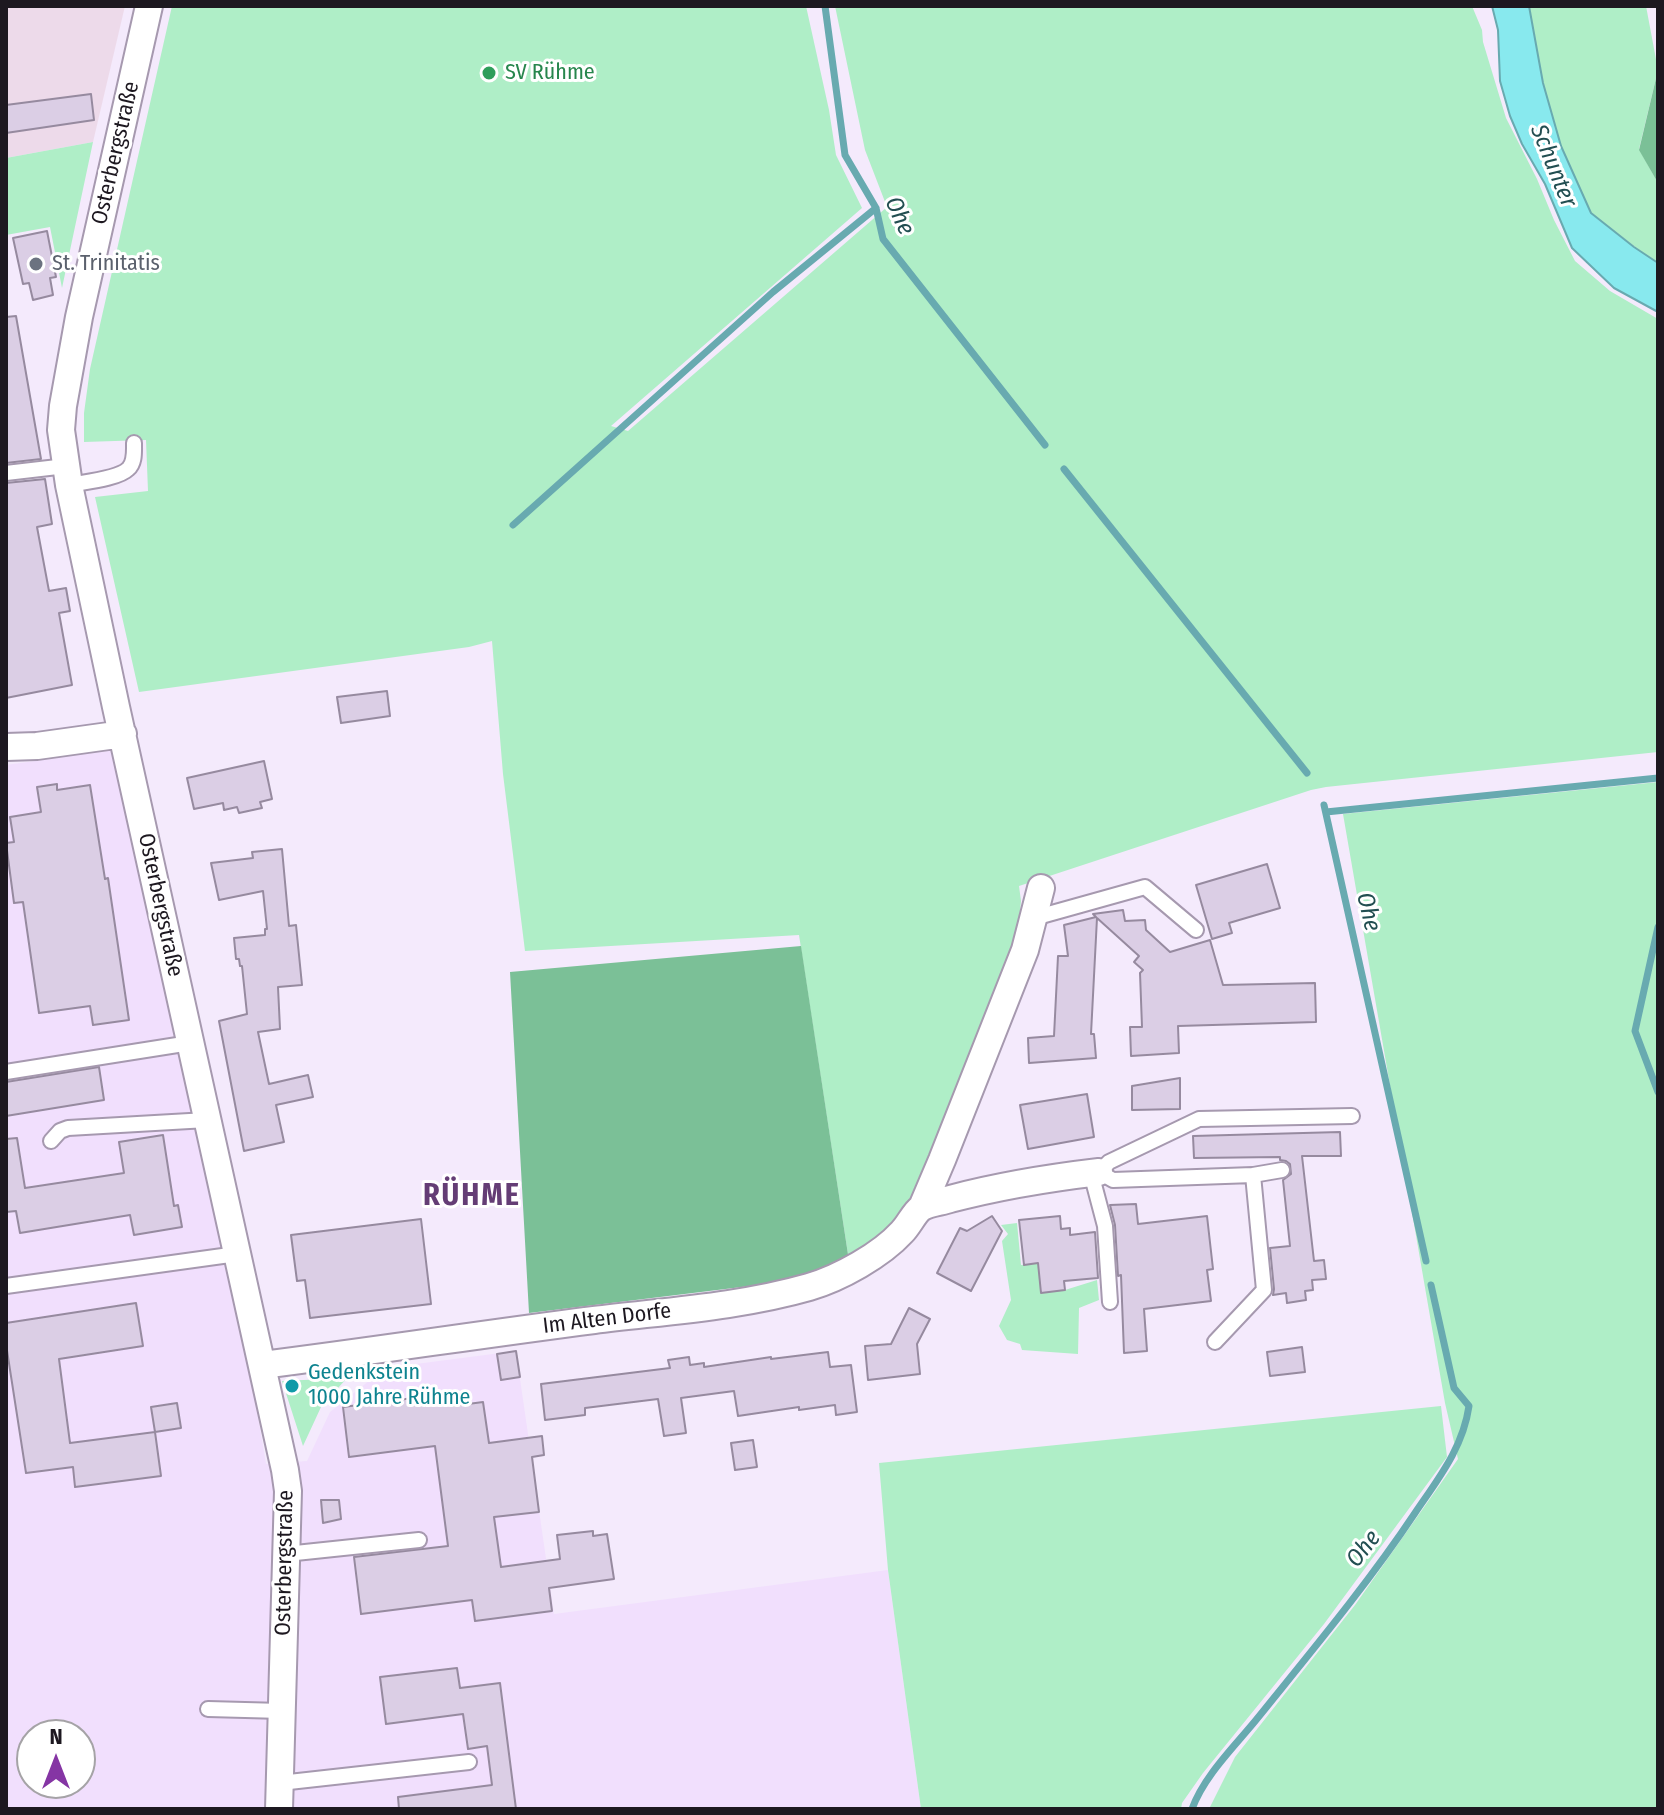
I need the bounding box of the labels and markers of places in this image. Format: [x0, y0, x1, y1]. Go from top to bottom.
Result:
place label: SV Rühme [505, 60, 595, 86]
marker: SV Rühme [480, 64, 498, 82]
place label: St. Trinitatis [52, 251, 160, 277]
marker: St. Trinitatis [27, 255, 45, 273]
place label: Gedenkstein 1000 Jahre Rühme [308, 1360, 470, 1412]
marker: Gedenkstein 1000 Jahre Rühme [283, 1377, 301, 1395]

